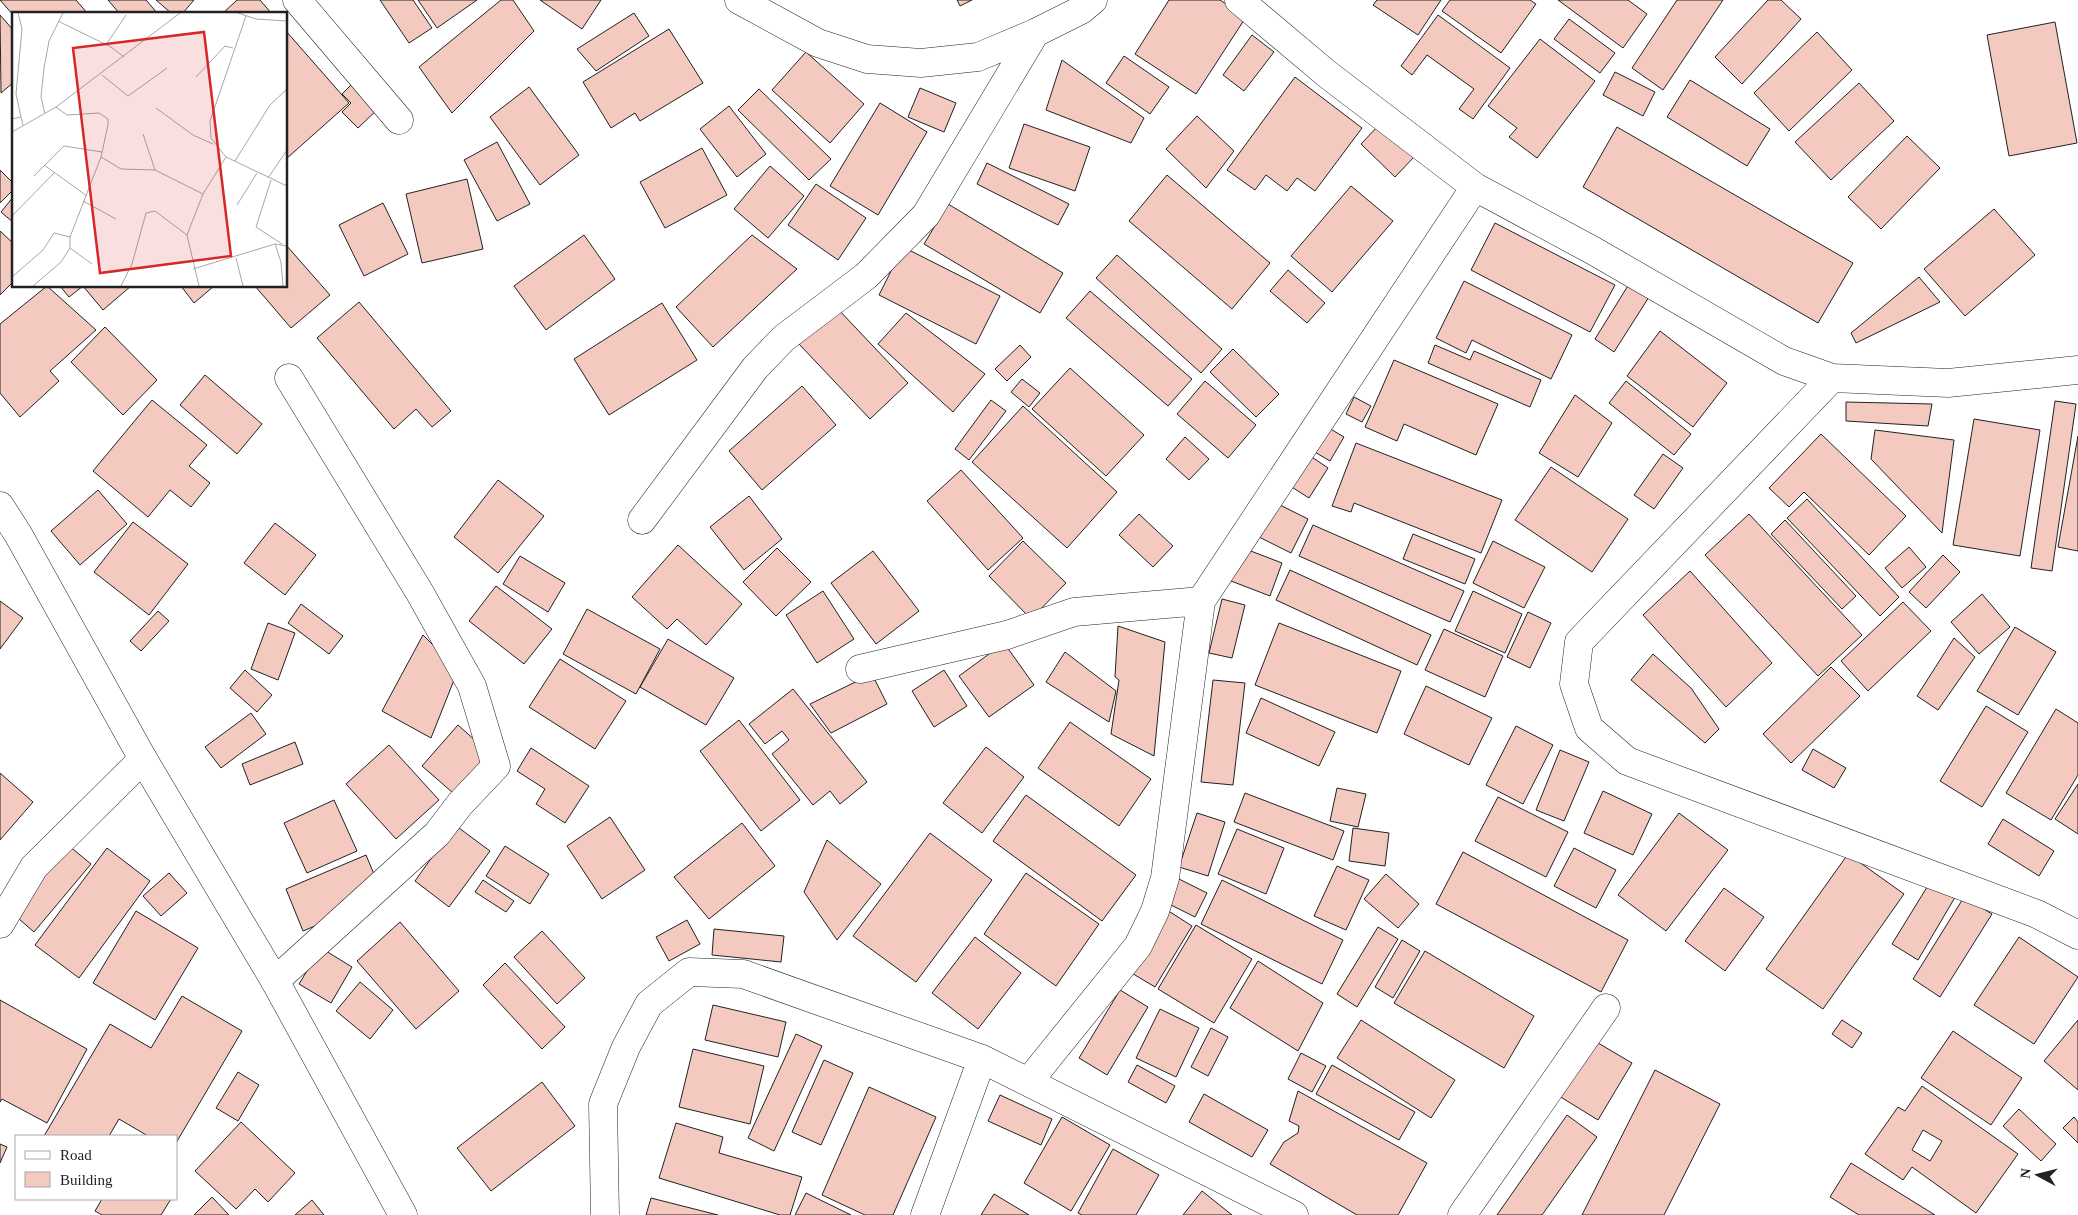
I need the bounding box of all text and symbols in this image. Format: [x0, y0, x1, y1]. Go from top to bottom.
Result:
inset map [12, 12, 288, 288]
legend [15, 1135, 178, 1200]
text: Road [60, 1147, 92, 1163]
north arrow [2013, 1150, 2063, 1200]
text: N [2018, 1168, 2034, 1179]
text: Building [60, 1172, 113, 1188]

